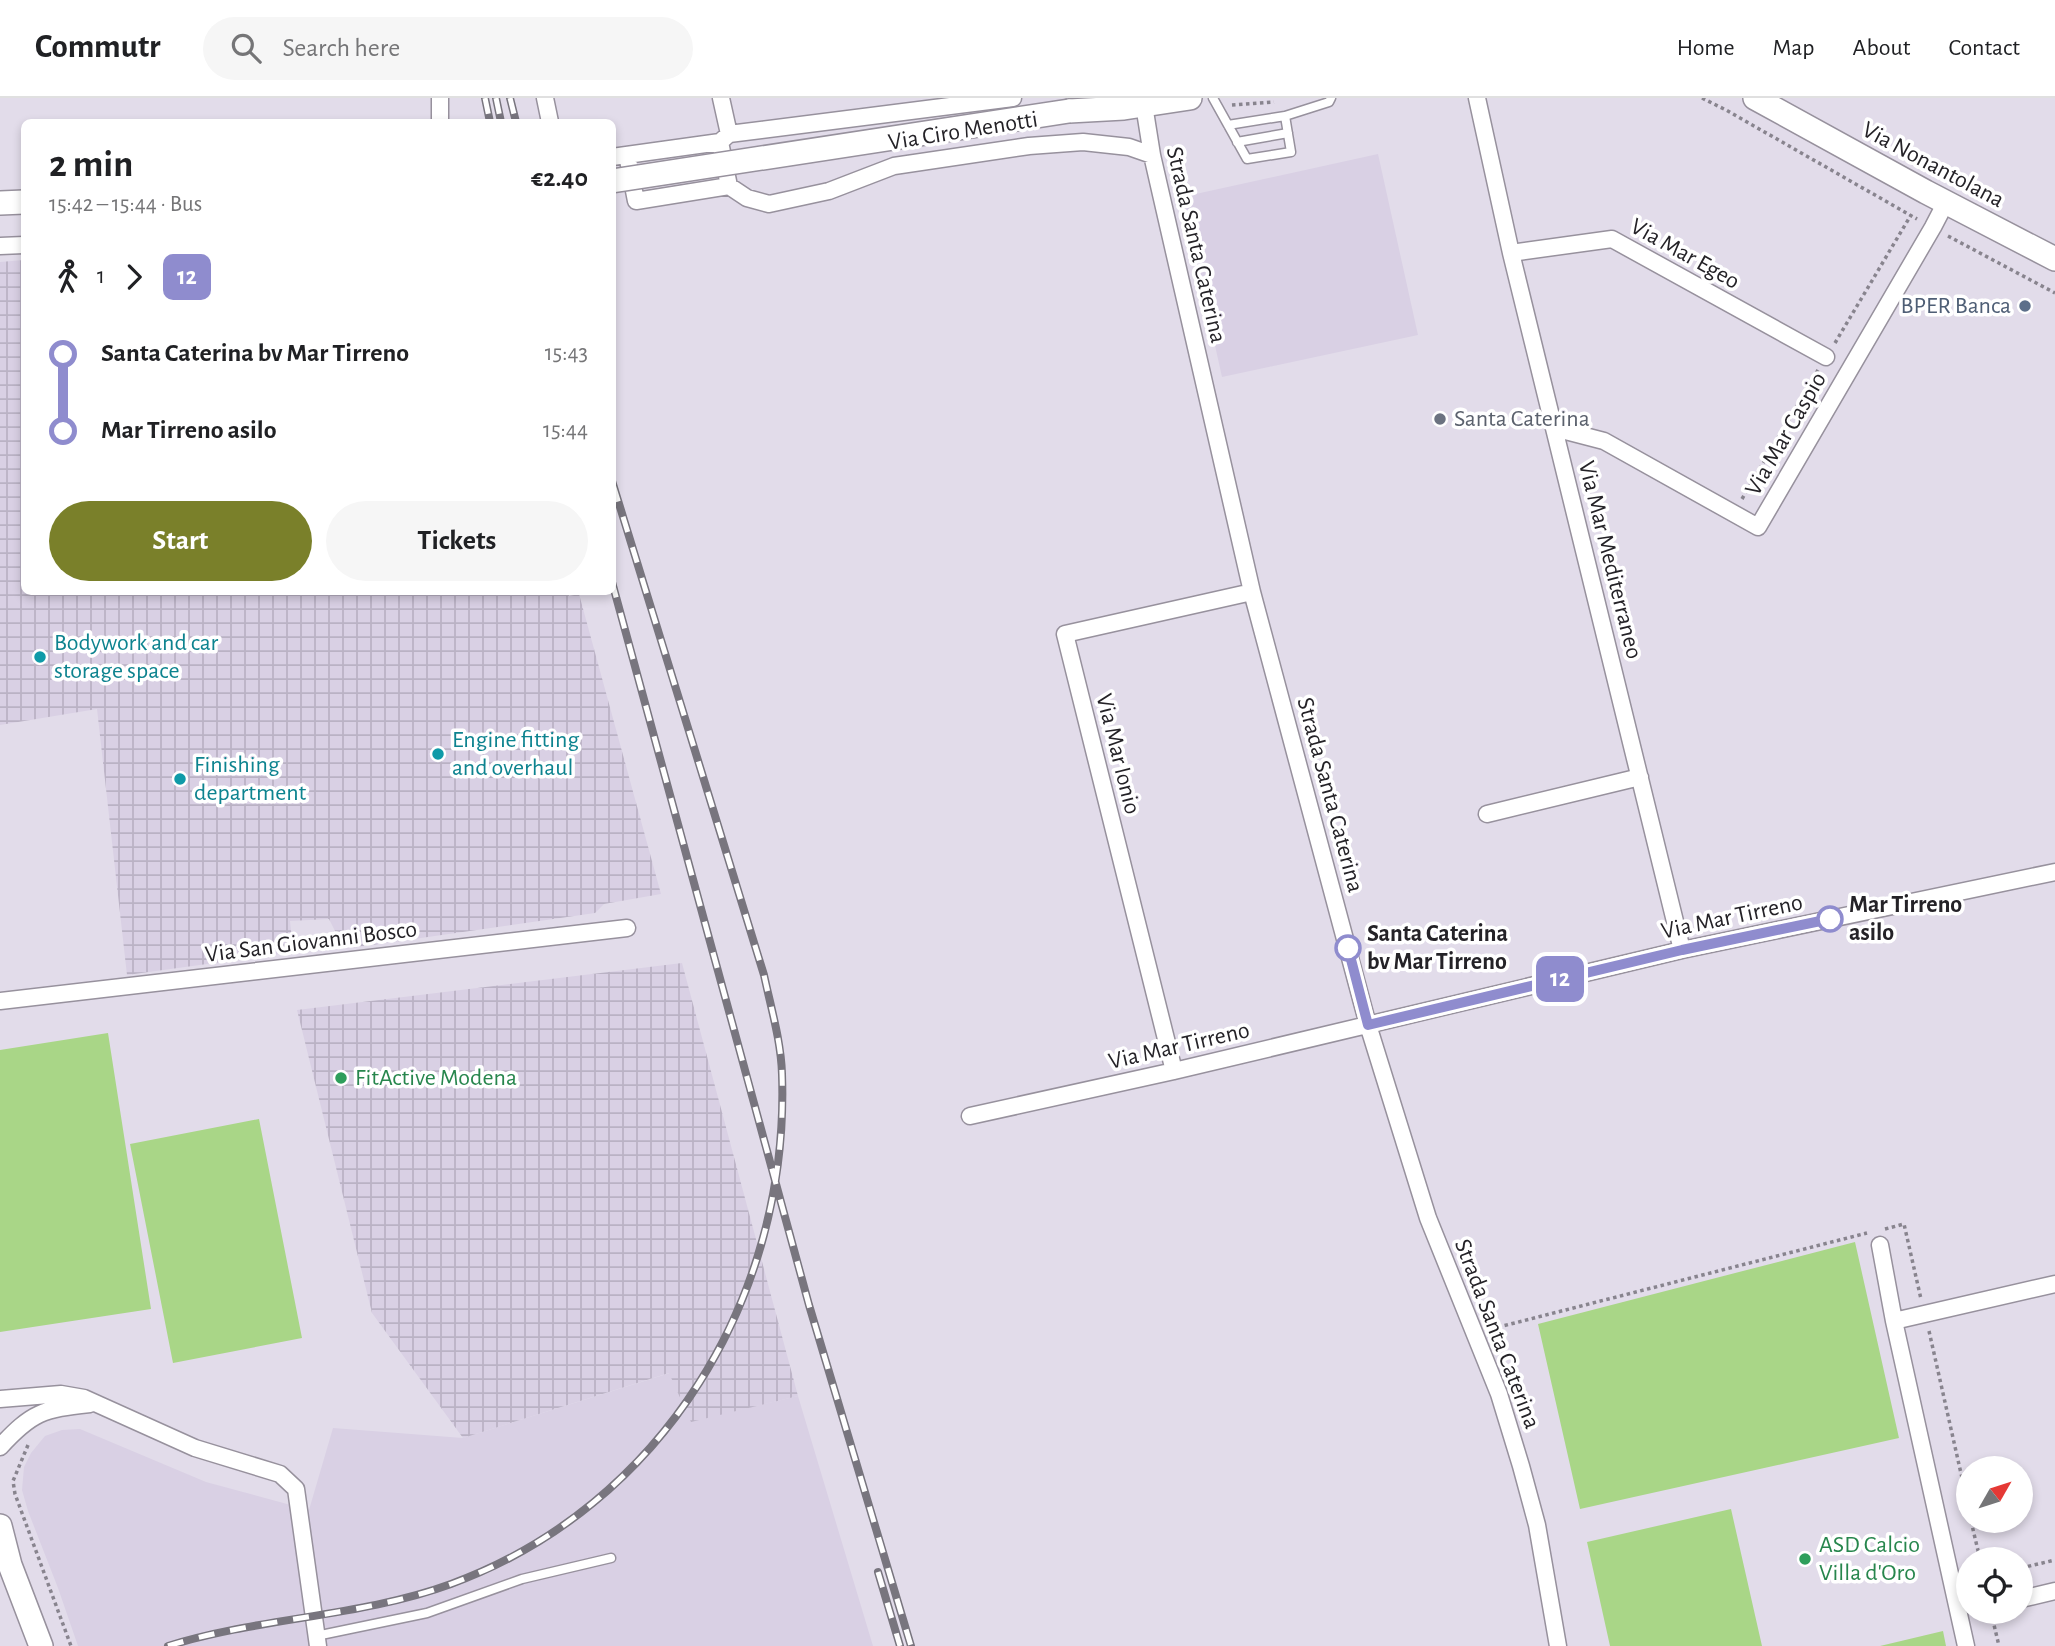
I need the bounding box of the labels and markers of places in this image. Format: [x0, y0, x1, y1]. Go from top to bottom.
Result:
place label: BPER Banca [1901, 294, 2011, 318]
marker: BPER Banca [2017, 298, 2033, 314]
place label: Santa Caterina [1454, 407, 1590, 431]
marker: Santa Caterina [1432, 411, 1448, 427]
place label: Bodywork and car storage space [54, 631, 219, 683]
marker: Bodywork and car storage space [32, 649, 48, 665]
place label: Engine fitting and overhaul [452, 728, 579, 780]
marker: Engine fitting and overhaul [430, 746, 446, 762]
place label: Finishing department [194, 753, 307, 805]
marker: Finishing department [172, 771, 188, 787]
place label: Mar Tirreno asilo [1849, 893, 1962, 945]
marker: Mar Tirreno asilo [1817, 906, 1843, 932]
place label: Santa Caterina bv Mar Tirreno [1367, 922, 1508, 974]
marker: Santa Caterina bv Mar Tirreno [1335, 935, 1361, 961]
place label: FitActive Modena [355, 1066, 517, 1090]
marker: FitActive Modena [333, 1070, 349, 1086]
place label: ASD Calcio Villa d'Oro [1819, 1533, 1920, 1585]
marker: ASD Calcio Villa d'Oro [1797, 1551, 1813, 1567]

